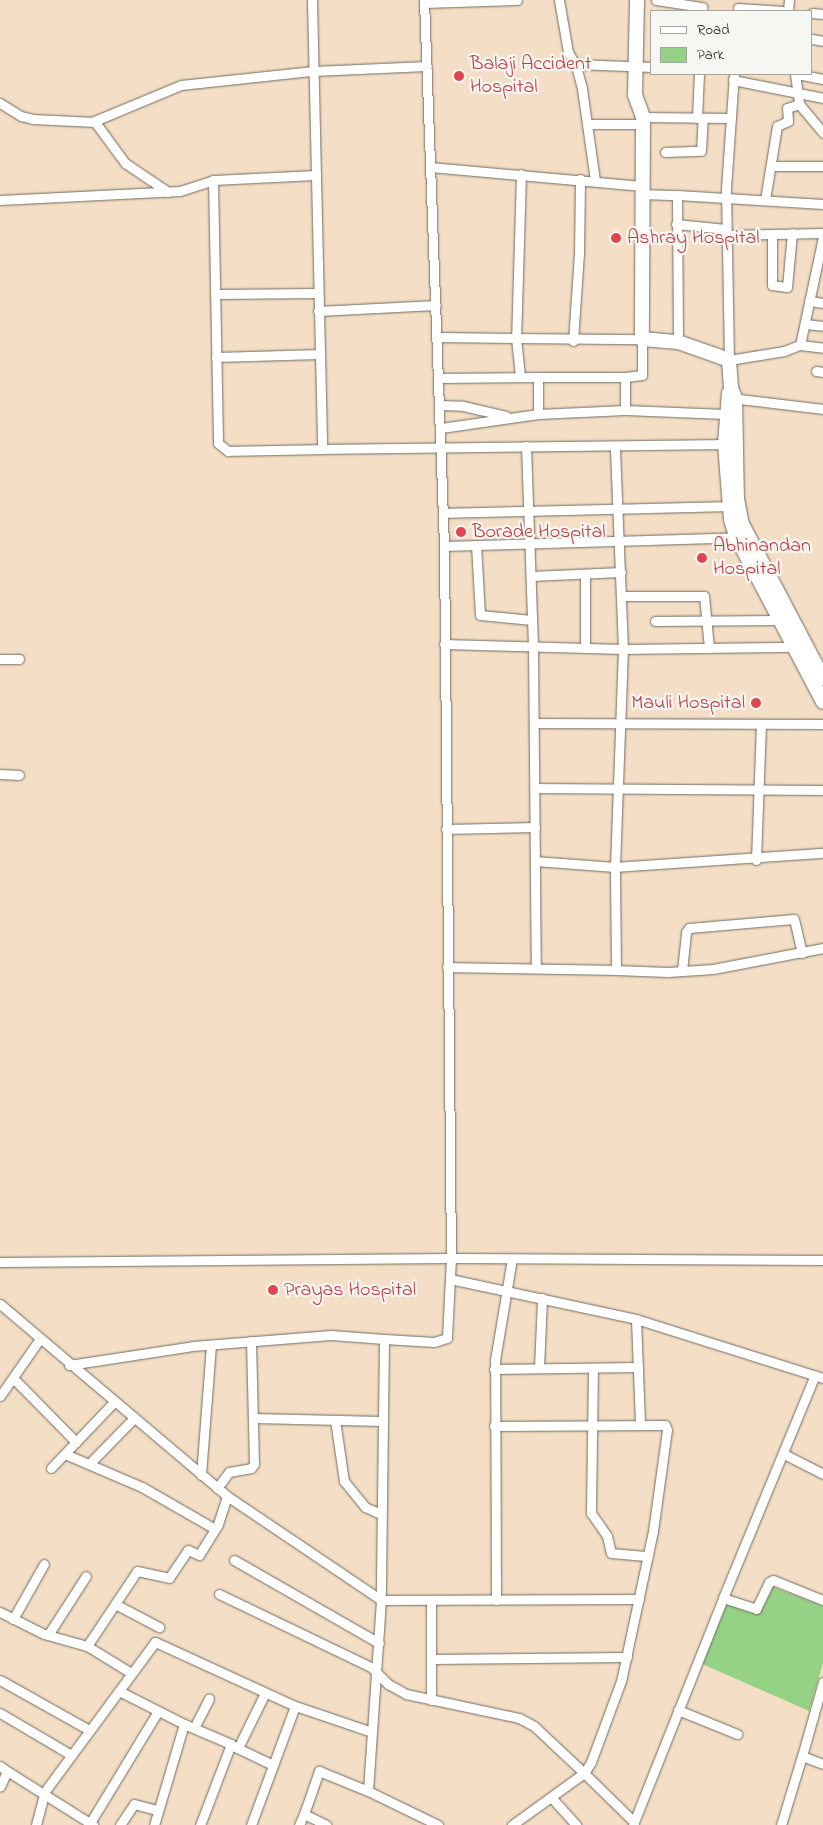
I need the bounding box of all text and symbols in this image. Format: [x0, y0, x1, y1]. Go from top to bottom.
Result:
legend [650, 10, 813, 75]
text: Road [697, 19, 730, 41]
text: Park [697, 44, 724, 66]
place label: Balaji Accident Hospital [470, 52, 591, 99]
marker: Balaji Accident Hospital [452, 69, 466, 83]
place label: Ashray Hospital [627, 226, 760, 250]
marker: Ashray Hospital [609, 231, 623, 245]
place label: Borade Hospital [472, 520, 606, 544]
marker: Borade Hospital [454, 525, 468, 539]
place label: Abhinandan Hospital [713, 534, 811, 581]
marker: Abhinandan Hospital [695, 551, 709, 565]
place label: Mauli Hospital [631, 691, 745, 715]
marker: Mauli Hospital [749, 696, 763, 710]
place label: Prayas Hospital [284, 1278, 416, 1302]
marker: Prayas Hospital [266, 1283, 280, 1297]

